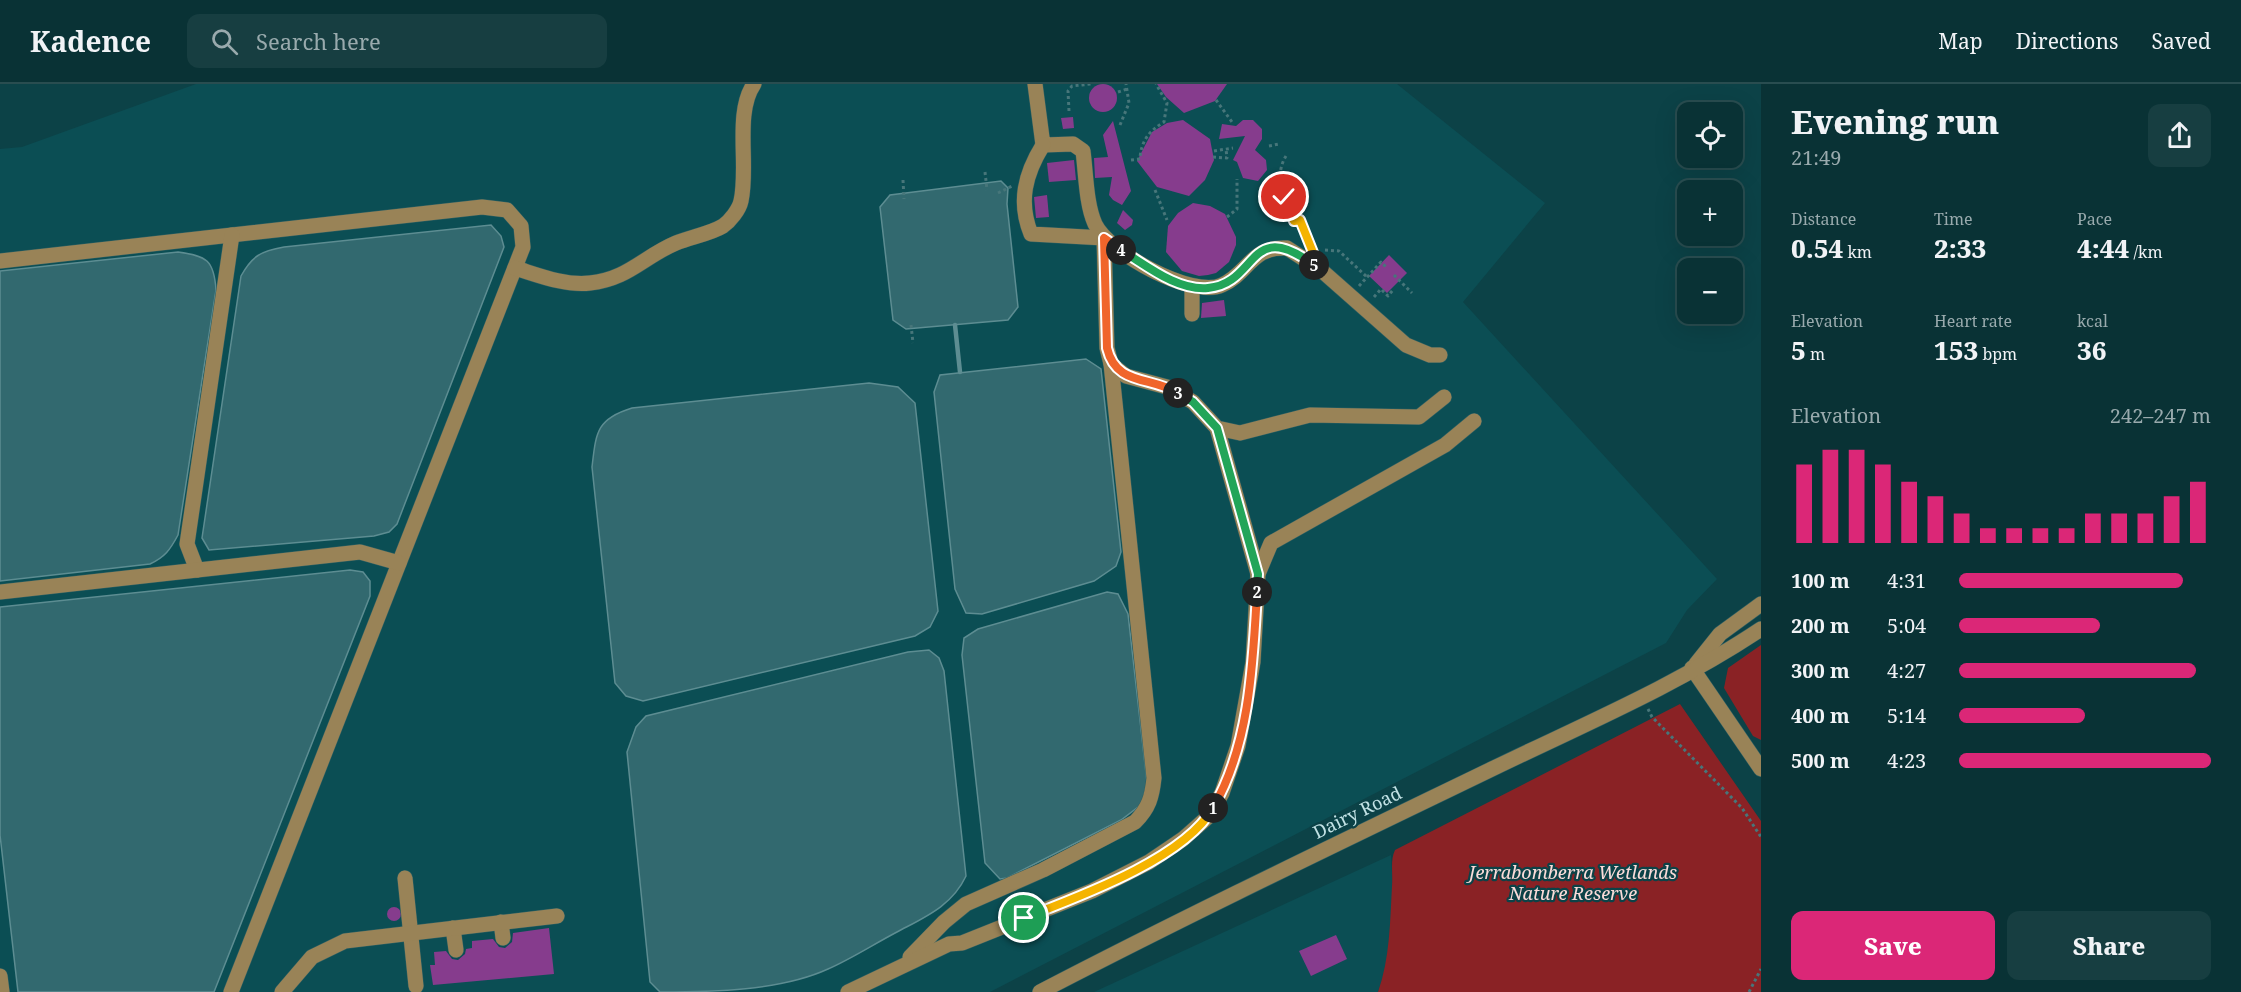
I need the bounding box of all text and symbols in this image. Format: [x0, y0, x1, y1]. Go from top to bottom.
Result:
search box [187, 14, 607, 68]
text: Kadence [30, 22, 151, 60]
icon: search [208, 25, 241, 58]
text: Search here [256, 26, 381, 56]
text: Map [1938, 27, 1983, 55]
text: Directions [2016, 27, 2118, 55]
text: Saved [2151, 27, 2211, 55]
text: Evening run [1791, 99, 1999, 144]
map controls [1677, 102, 1743, 324]
button: locate [1677, 102, 1743, 168]
button: share [2148, 104, 2211, 167]
text: 21:49 [1791, 144, 1841, 171]
pin [1258, 171, 1309, 222]
icon: check [1267, 180, 1300, 213]
button: + [1677, 180, 1743, 246]
text: Distance [1791, 208, 1856, 230]
text: Time [1934, 208, 1973, 230]
text: Pace [2077, 208, 2112, 230]
text: 0.54 [1791, 230, 1843, 266]
text: 2:33 [1934, 230, 1986, 266]
text: 4:44 [2077, 230, 2129, 266]
pin: 4 [1106, 235, 1136, 265]
text: 4 [1116, 239, 1126, 261]
text: km [1843, 241, 1872, 263]
text: /km [2129, 241, 2163, 263]
pin: 5 [1299, 250, 1329, 280]
text: 5 [1309, 254, 1319, 276]
button: − [1677, 258, 1743, 324]
text: Elevation [1791, 310, 1863, 332]
text: Heart rate [1934, 310, 2012, 332]
text: kcal [2077, 310, 2108, 332]
text: 5 [1791, 332, 1806, 368]
text: 153 [1934, 332, 1978, 368]
text: 36 [2077, 332, 2106, 368]
text: m [1806, 343, 1825, 365]
text: bpm [1978, 343, 2017, 365]
pin: 3 [1163, 378, 1193, 408]
text: 3 [1173, 382, 1183, 404]
text: Elevation [1791, 402, 1881, 429]
text: 242–247 m [2110, 402, 2211, 429]
text: 100 m [1791, 567, 1850, 594]
text: 4:31 [1887, 567, 1926, 594]
pin: 2 [1242, 577, 1272, 607]
text: 2 [1252, 581, 1262, 603]
text: 200 m [1791, 612, 1850, 639]
text: 5:04 [1887, 612, 1926, 639]
text: 300 m [1791, 657, 1850, 684]
text: 4:27 [1887, 657, 1926, 684]
text: 400 m [1791, 702, 1850, 729]
text: 5:14 [1887, 702, 1926, 729]
text: 500 m [1791, 747, 1850, 774]
text: 4:23 [1887, 747, 1926, 774]
street label: Dairy Road [1309, 780, 1405, 844]
pin: 1 [1198, 793, 1228, 823]
text: 1 [1208, 797, 1218, 819]
park label: Jerrabomberra Wetlands Nature Reserve [1466, 860, 1677, 905]
pin [998, 892, 1049, 943]
icon: arrive [1007, 901, 1040, 934]
button: Save [1791, 911, 1995, 980]
button: Share [2007, 911, 2211, 980]

